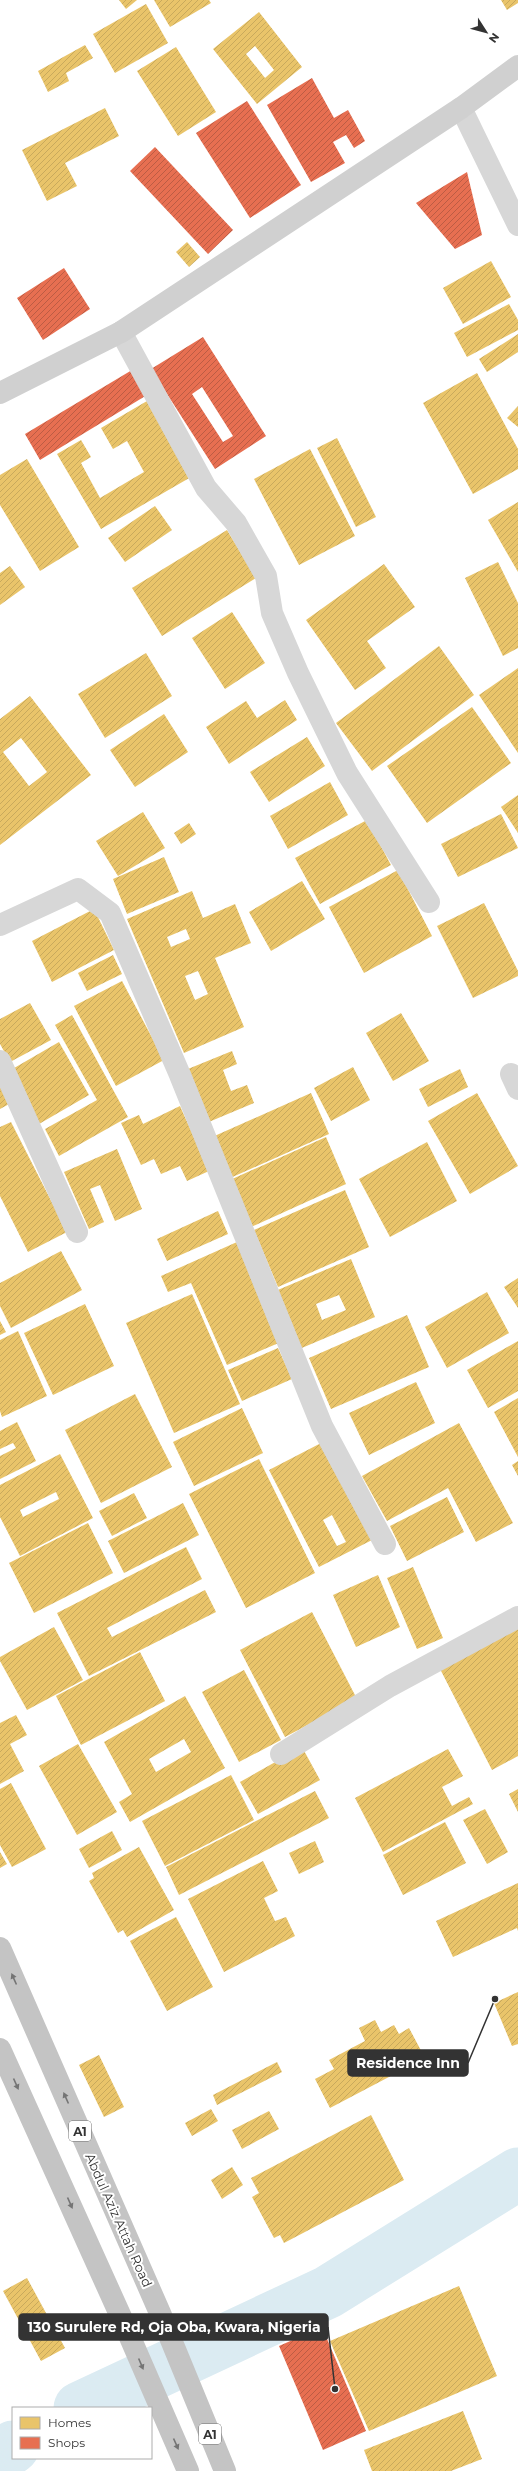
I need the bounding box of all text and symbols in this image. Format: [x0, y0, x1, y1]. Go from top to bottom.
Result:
north arrow [466, 12, 506, 52]
text: N [486, 30, 502, 46]
one-way arrow [11, 1974, 17, 1985]
callout: Residence Inn [348, 2050, 468, 2076]
text: Residence Inn [356, 2054, 460, 2072]
one-way arrow [13, 2079, 19, 2090]
one-way arrow [63, 2093, 69, 2104]
road number: A1 [69, 2121, 91, 2141]
street label: Abdul Aziz Attah Road [82, 2150, 156, 2290]
one-way arrow [66, 2197, 73, 2209]
callout: 130 Surulere Rd, Oja Oba, Kwara, Nigeria [19, 2314, 328, 2340]
text: 130 Surulere Rd, Oja Oba, Kwara, Nigeria [27, 2318, 321, 2336]
one-way arrow [139, 2358, 145, 2370]
legend [12, 2407, 152, 2459]
text: Homes [48, 2415, 91, 2430]
road number: A1 [199, 2424, 221, 2444]
text: Shops [48, 2435, 85, 2450]
one-way arrow [173, 2438, 179, 2450]

